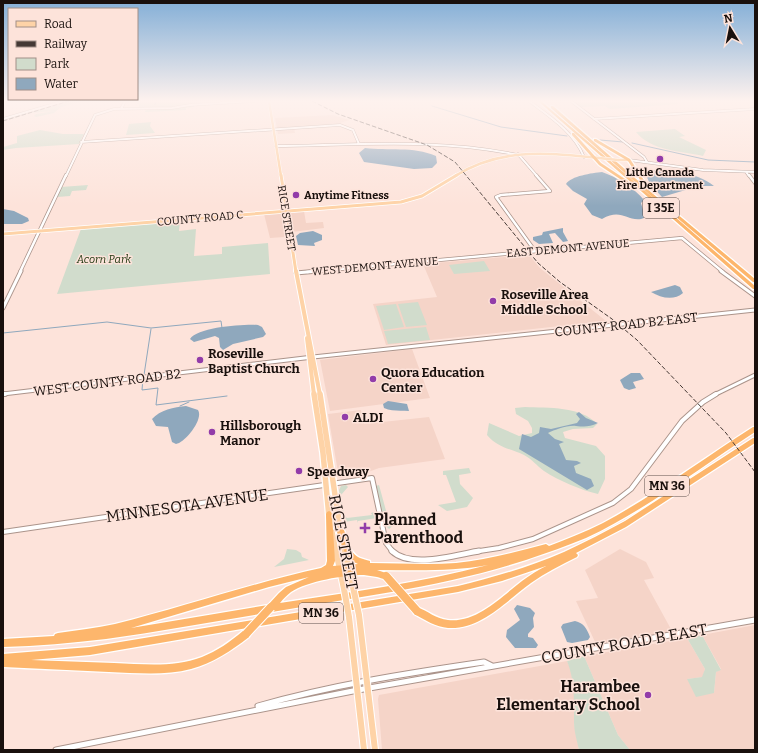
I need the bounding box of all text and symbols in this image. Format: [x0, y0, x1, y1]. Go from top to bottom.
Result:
legend [8, 8, 138, 100]
north arrow [710, 8, 750, 48]
text: N [723, 11, 734, 26]
text: Road [44, 17, 72, 31]
text: Railway [44, 37, 88, 51]
text: Park [44, 57, 70, 71]
text: Water [44, 77, 79, 91]
marker: Little Canada Fire Department [655, 154, 665, 164]
place label: Little Canada Fire Department [617, 166, 704, 192]
street label: RICE STREET [275, 184, 298, 253]
place label: Anytime Fitness [304, 189, 390, 202]
marker: Anytime Fitness [291, 190, 301, 200]
road number: I 35E [643, 198, 679, 218]
street label: COUNTY ROAD C [156, 208, 244, 229]
street label: EAST DEMONT AVENUE [506, 237, 630, 260]
park label: Acorn Park [76, 253, 132, 266]
street label: WEST DEMONT AVENUE [311, 254, 439, 279]
place label: Roseville Area Middle School [501, 287, 589, 317]
marker: Roseville Area Middle School [488, 296, 498, 306]
street label: COUNTY ROAD B2 EAST [554, 309, 699, 339]
place label: Roseville Baptist Church [208, 346, 301, 376]
marker: Roseville Baptist Church [195, 355, 205, 365]
place label: Quora Education Center [381, 365, 485, 395]
street label: WEST COUNTY ROAD B2 [33, 366, 182, 399]
marker: Quora Education Center [368, 374, 378, 384]
place label: ALDI [353, 410, 384, 425]
marker: ALDI [340, 412, 350, 422]
place label: Hillsborough Manor [220, 418, 302, 448]
marker: Hillsborough Manor [207, 427, 217, 437]
place label: Speedway [307, 464, 370, 479]
marker: Speedway [294, 466, 304, 476]
road number: MN 36 [645, 476, 689, 496]
street label: MINNESOTA AVENUE [105, 485, 269, 526]
street label: RICE STREET [325, 493, 362, 591]
place label: Planned Parenthood [374, 510, 464, 547]
marker: Planned Parenthood [359, 522, 371, 534]
road number: MN 36 [299, 603, 343, 623]
street label: COUNTY ROAD B EAST [540, 620, 709, 667]
place label: Harambee Elementary School [496, 677, 640, 714]
marker: Harambee Elementary School [643, 690, 653, 700]

